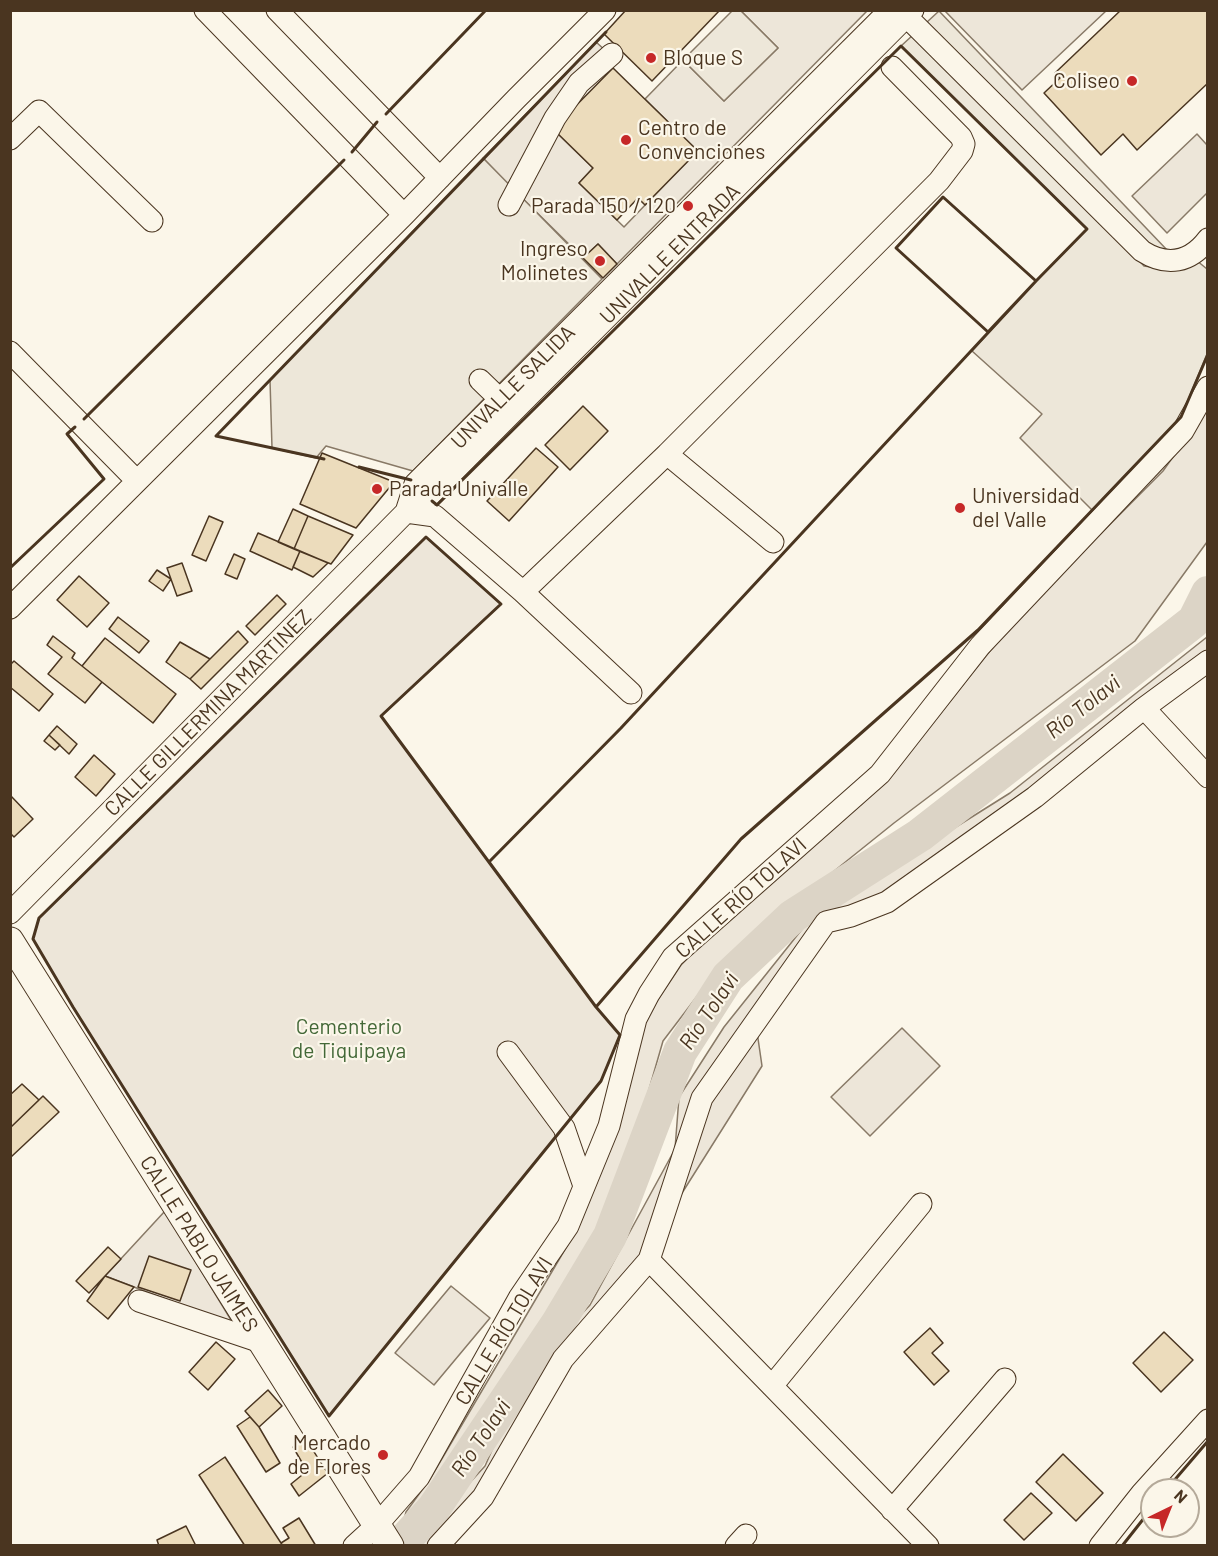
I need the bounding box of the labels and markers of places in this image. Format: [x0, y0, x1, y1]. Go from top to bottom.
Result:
place label: Bloque S [663, 45, 743, 71]
marker: Bloque S [644, 51, 658, 65]
place label: Coliseo [1053, 68, 1120, 94]
marker: Coliseo [1125, 74, 1139, 88]
place label: Centro de Convenciones [638, 115, 765, 165]
marker: Centro de Convenciones [619, 133, 633, 147]
place label: Parada 150 / 120 [531, 193, 676, 219]
marker: Parada 150 / 120 [681, 199, 695, 213]
place label: Ingreso Molinetes [501, 236, 588, 286]
marker: Ingreso Molinetes [593, 254, 607, 268]
place label: Parada Univalle [389, 476, 528, 502]
marker: Parada Univalle [370, 482, 384, 496]
place label: Universidad del Valle [972, 483, 1080, 533]
marker: Universidad del Valle [953, 501, 967, 515]
place label: Mercado de Flores [287, 1430, 371, 1480]
marker: Mercado de Flores [376, 1448, 390, 1462]

